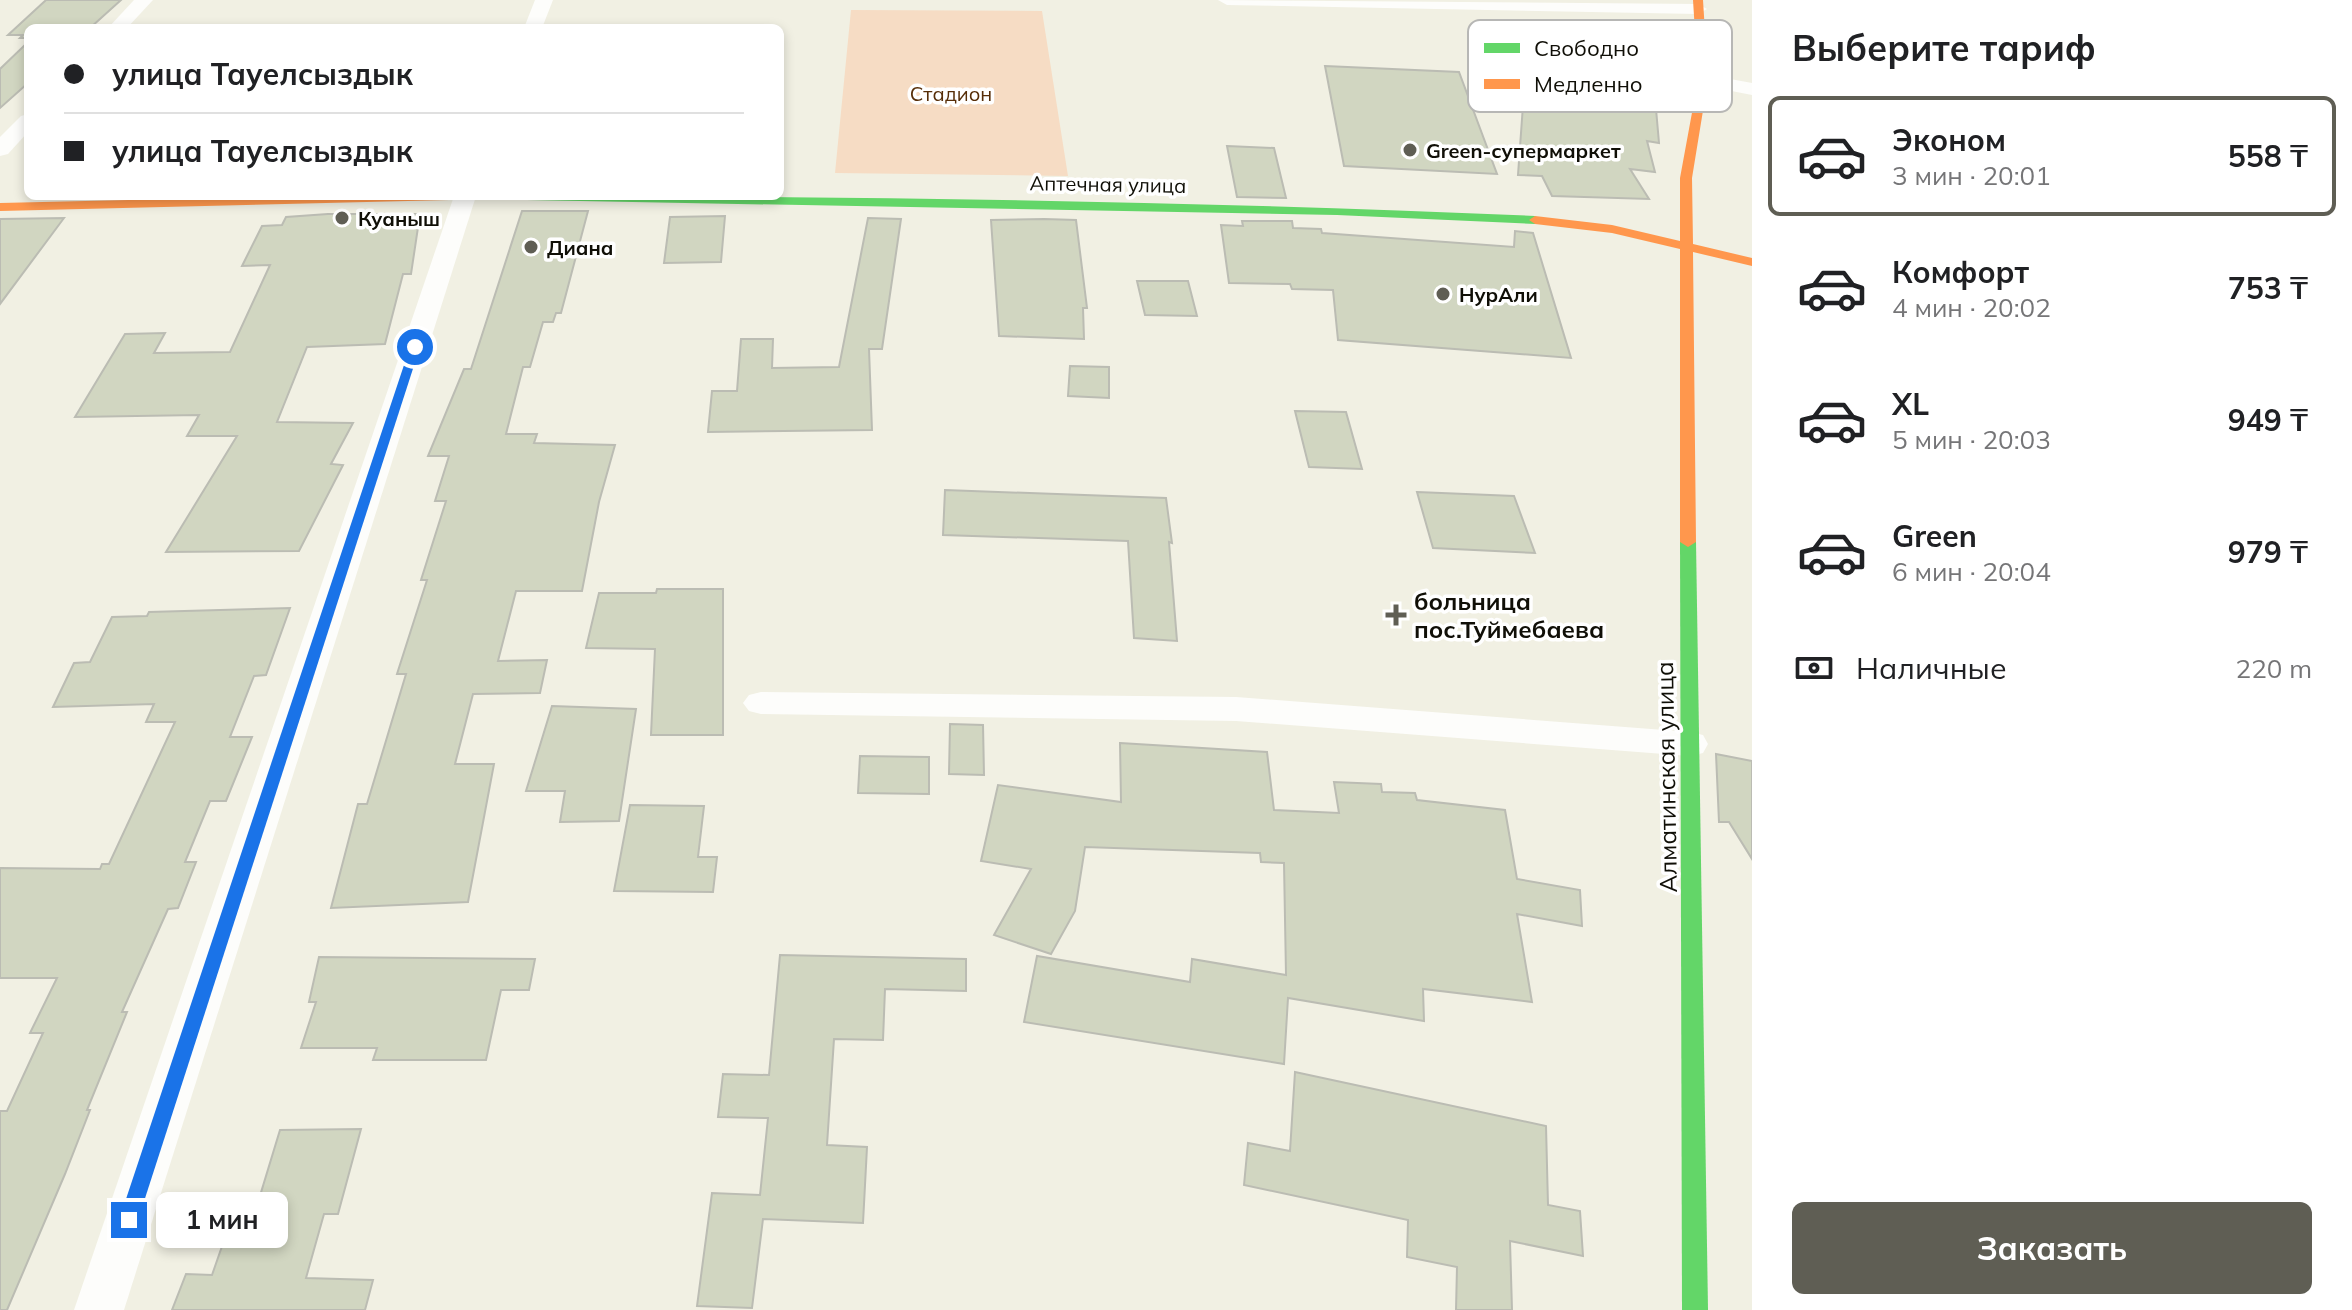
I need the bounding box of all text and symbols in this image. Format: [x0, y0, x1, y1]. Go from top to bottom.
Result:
legend [1468, 20, 1732, 112]
text: Выберите тариф [1792, 25, 2096, 70]
text: Свободно [1534, 34, 1639, 62]
text: улица Тауелсыздык [112, 55, 413, 93]
text: Медленно [1534, 70, 1643, 98]
park label: Стадион [910, 81, 992, 106]
icon: car [1796, 120, 1868, 192]
text: Эконом [1892, 121, 2006, 159]
text: улица Тауелсыздык [112, 132, 413, 170]
text: 558 ₸ [2228, 137, 2308, 175]
place label: Green-супермаркет [1426, 138, 1621, 163]
marker: Green-супермаркет [1401, 141, 1419, 159]
text: 3 мин · 20:01 [1892, 159, 2051, 192]
street label: Аптечная улица [1029, 170, 1187, 198]
place label: Куаныш [358, 206, 440, 231]
marker: Куаныш [333, 209, 351, 227]
place label: Диана [547, 235, 613, 260]
marker: Диана [522, 238, 540, 256]
icon: car [1796, 252, 1868, 324]
text: Комфорт [1892, 253, 2029, 291]
text: 753 ₸ [2228, 269, 2308, 307]
place label: НурАли [1459, 282, 1538, 307]
marker: НурАли [1434, 285, 1452, 303]
text: 4 мин · 20:02 [1892, 291, 2051, 324]
route start [397, 329, 433, 365]
icon: car [1796, 384, 1868, 456]
text: XL [1892, 385, 1929, 423]
text: 949 ₸ [2228, 401, 2308, 439]
text: 5 мин · 20:03 [1892, 423, 2051, 456]
icon: car [1796, 516, 1868, 588]
text: Green [1892, 517, 1977, 555]
text: 979 ₸ [2228, 533, 2308, 571]
text: 6 мин · 20:04 [1892, 555, 2051, 588]
place label: больница пос.Туймебаева [1414, 586, 1604, 644]
marker: больница пос.Туймебаева [1385, 604, 1407, 626]
icon: cash [1792, 646, 1836, 690]
text: Наличные [1856, 649, 2007, 687]
text: 220 m [2236, 652, 2312, 685]
street label: Алматинская улица [1649, 661, 1683, 893]
callout: 1 мин [157, 1192, 289, 1248]
route end [111, 1202, 147, 1238]
button: Заказать [1792, 1202, 2312, 1294]
text: 1 мин [186, 1203, 258, 1236]

